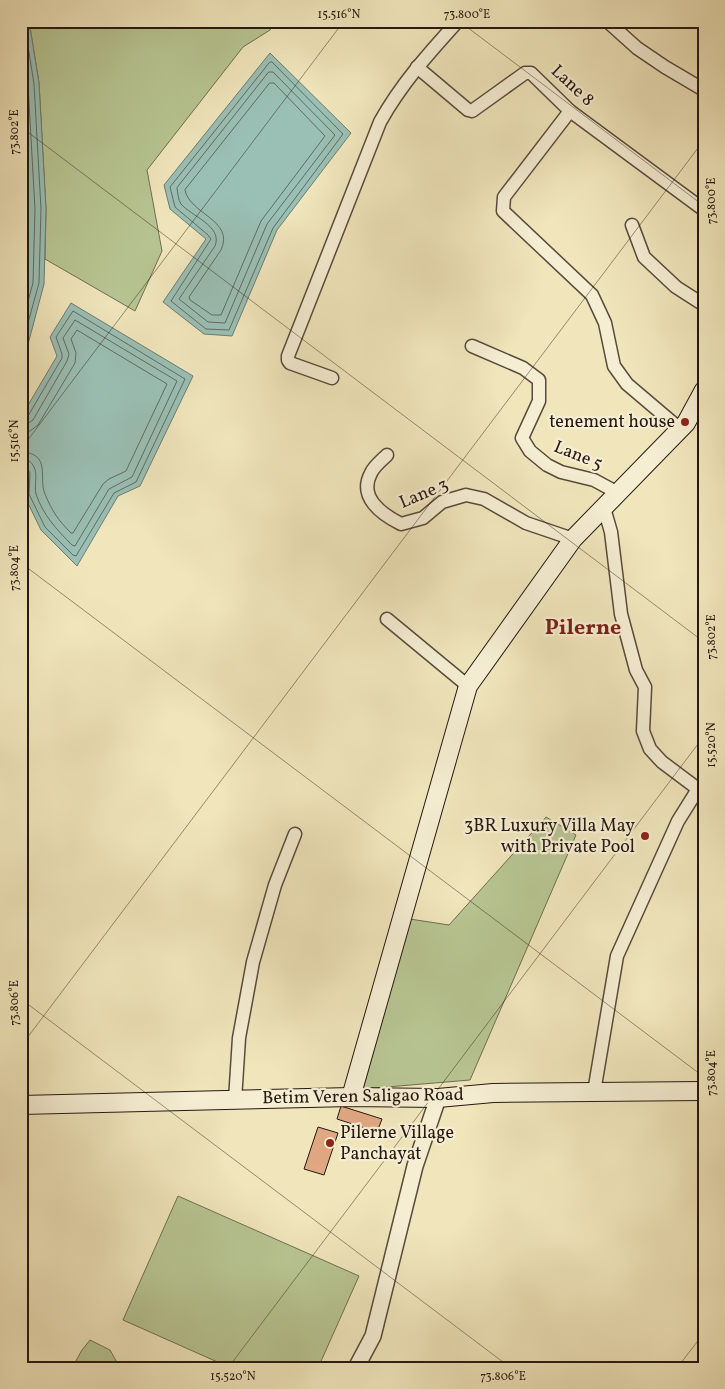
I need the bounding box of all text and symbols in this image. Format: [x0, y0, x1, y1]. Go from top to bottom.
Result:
text: 15.516°N [318, 7, 361, 23]
text: 73.800°E [444, 7, 490, 23]
street label: Lane 8 [545, 59, 599, 113]
text: 73.802°E [7, 109, 23, 155]
text: 73.800°E [704, 178, 720, 224]
place label: tenement house [549, 410, 675, 435]
marker: tenement house [679, 416, 691, 428]
text: 15.516°N [7, 419, 23, 462]
street label: Lane 5 [550, 435, 606, 477]
street label: Lane 3 [396, 472, 452, 516]
text: 73.804°E [7, 545, 23, 591]
district label: Pilerne [545, 613, 621, 644]
text: 73.802°E [704, 614, 720, 660]
text: 15.520°N [704, 722, 720, 768]
place label: 3BR Luxury Villa May with Private Pool [464, 814, 635, 860]
marker: 3BR Luxury Villa May with Private Pool [639, 830, 651, 842]
text: 73.806°E [7, 980, 23, 1026]
text: 73.804°E [704, 1050, 720, 1096]
street label: Betim Veren Saligao Road [262, 1083, 464, 1111]
place label: Pilerne Village Panchayat [340, 1121, 454, 1167]
marker: Pilerne Village Panchayat [324, 1137, 336, 1149]
text: 15.520°N [210, 1369, 256, 1385]
text: 73.806°E [480, 1369, 526, 1385]

